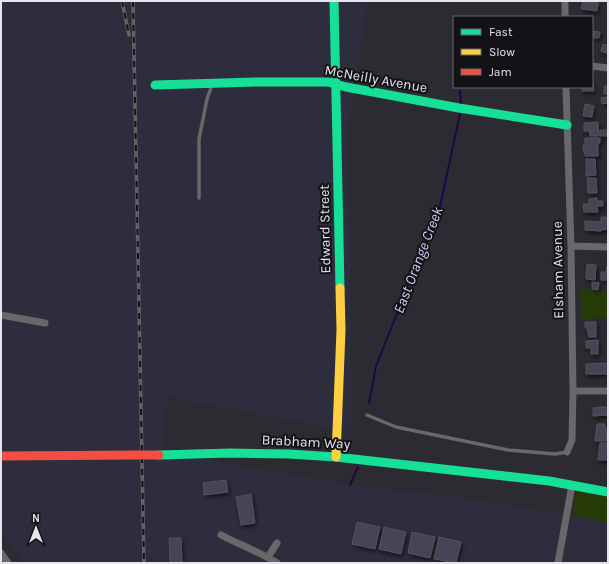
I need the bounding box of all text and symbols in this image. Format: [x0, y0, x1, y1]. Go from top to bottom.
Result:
legend [453, 16, 593, 88]
text: Fast [489, 25, 513, 39]
text: Slow [489, 45, 515, 59]
street label: McNeilly Avenue [323, 62, 429, 96]
text: Jam [489, 65, 512, 79]
street label: Edward Street [316, 184, 334, 274]
water label: East Orange Creek [389, 204, 447, 316]
street label: Elsham Avenue [549, 221, 567, 319]
street label: Brabham Way [261, 431, 351, 453]
north arrow [16, 508, 56, 548]
text: N [32, 512, 40, 525]

